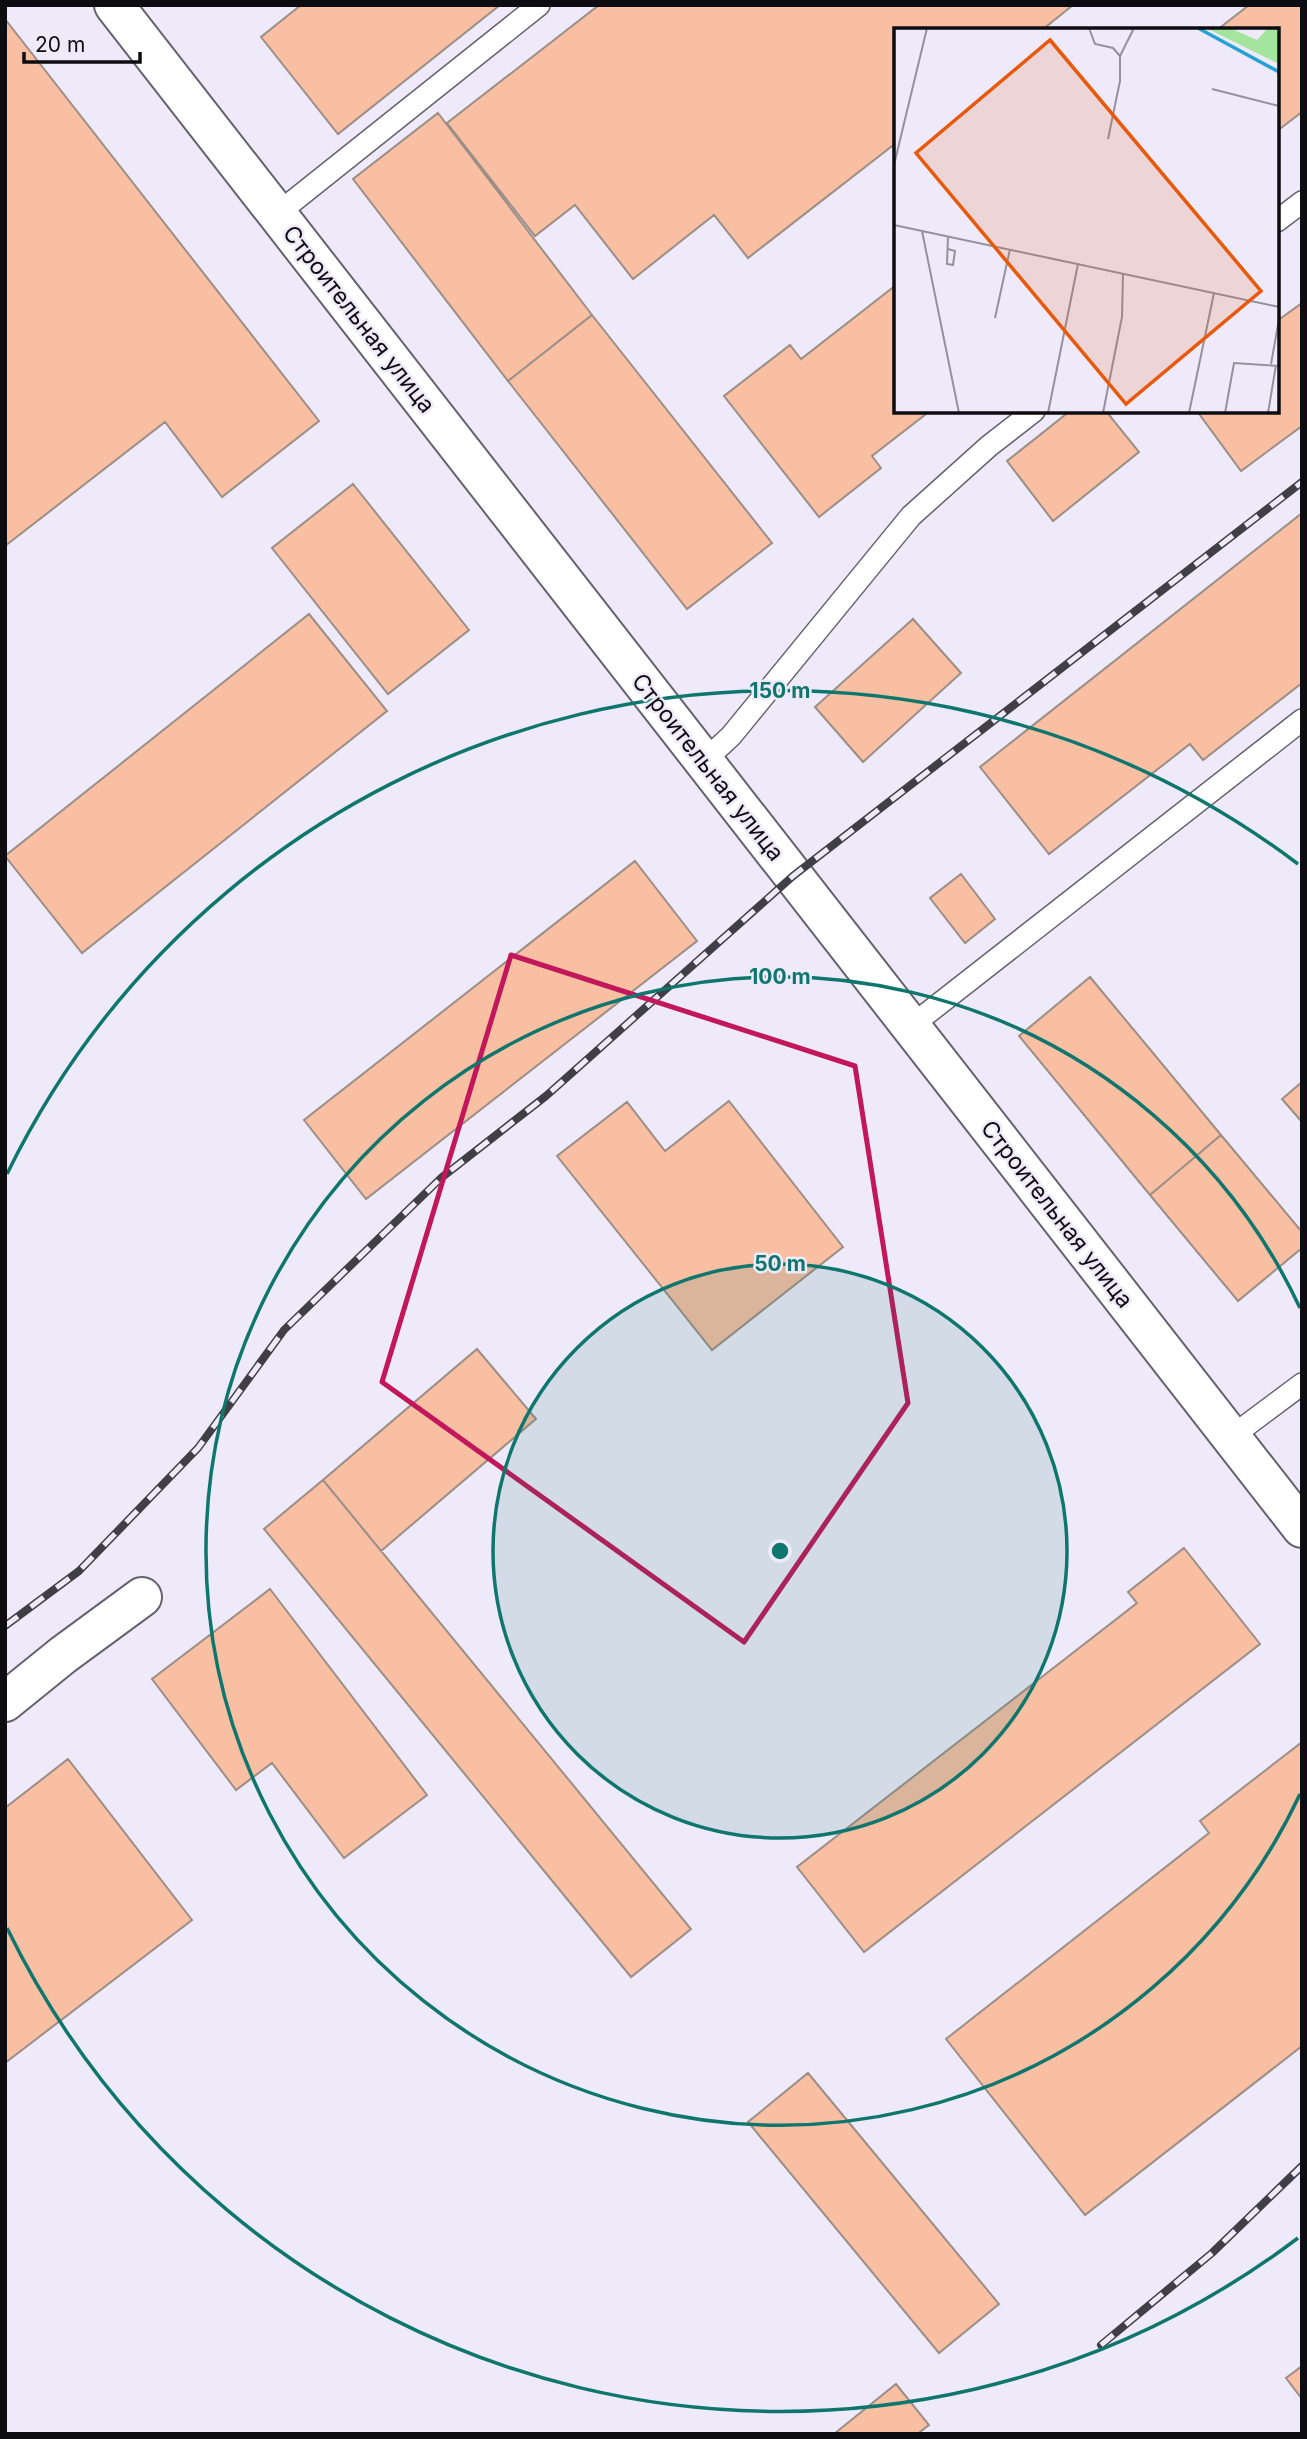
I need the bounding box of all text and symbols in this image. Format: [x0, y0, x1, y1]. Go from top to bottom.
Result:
scale bar [24, 21, 140, 65]
inset map [894, 28, 1279, 413]
text: 20 m [35, 32, 85, 57]
street label: Строительная улица [277, 220, 441, 418]
street label: Строительная улица [626, 668, 790, 866]
text: 150 m [750, 678, 810, 703]
text: 100 m [749, 964, 811, 989]
street label: Строительная улица [975, 1115, 1139, 1313]
text: 50 m [754, 1251, 806, 1276]
centre of rings [768, 1539, 792, 1563]

